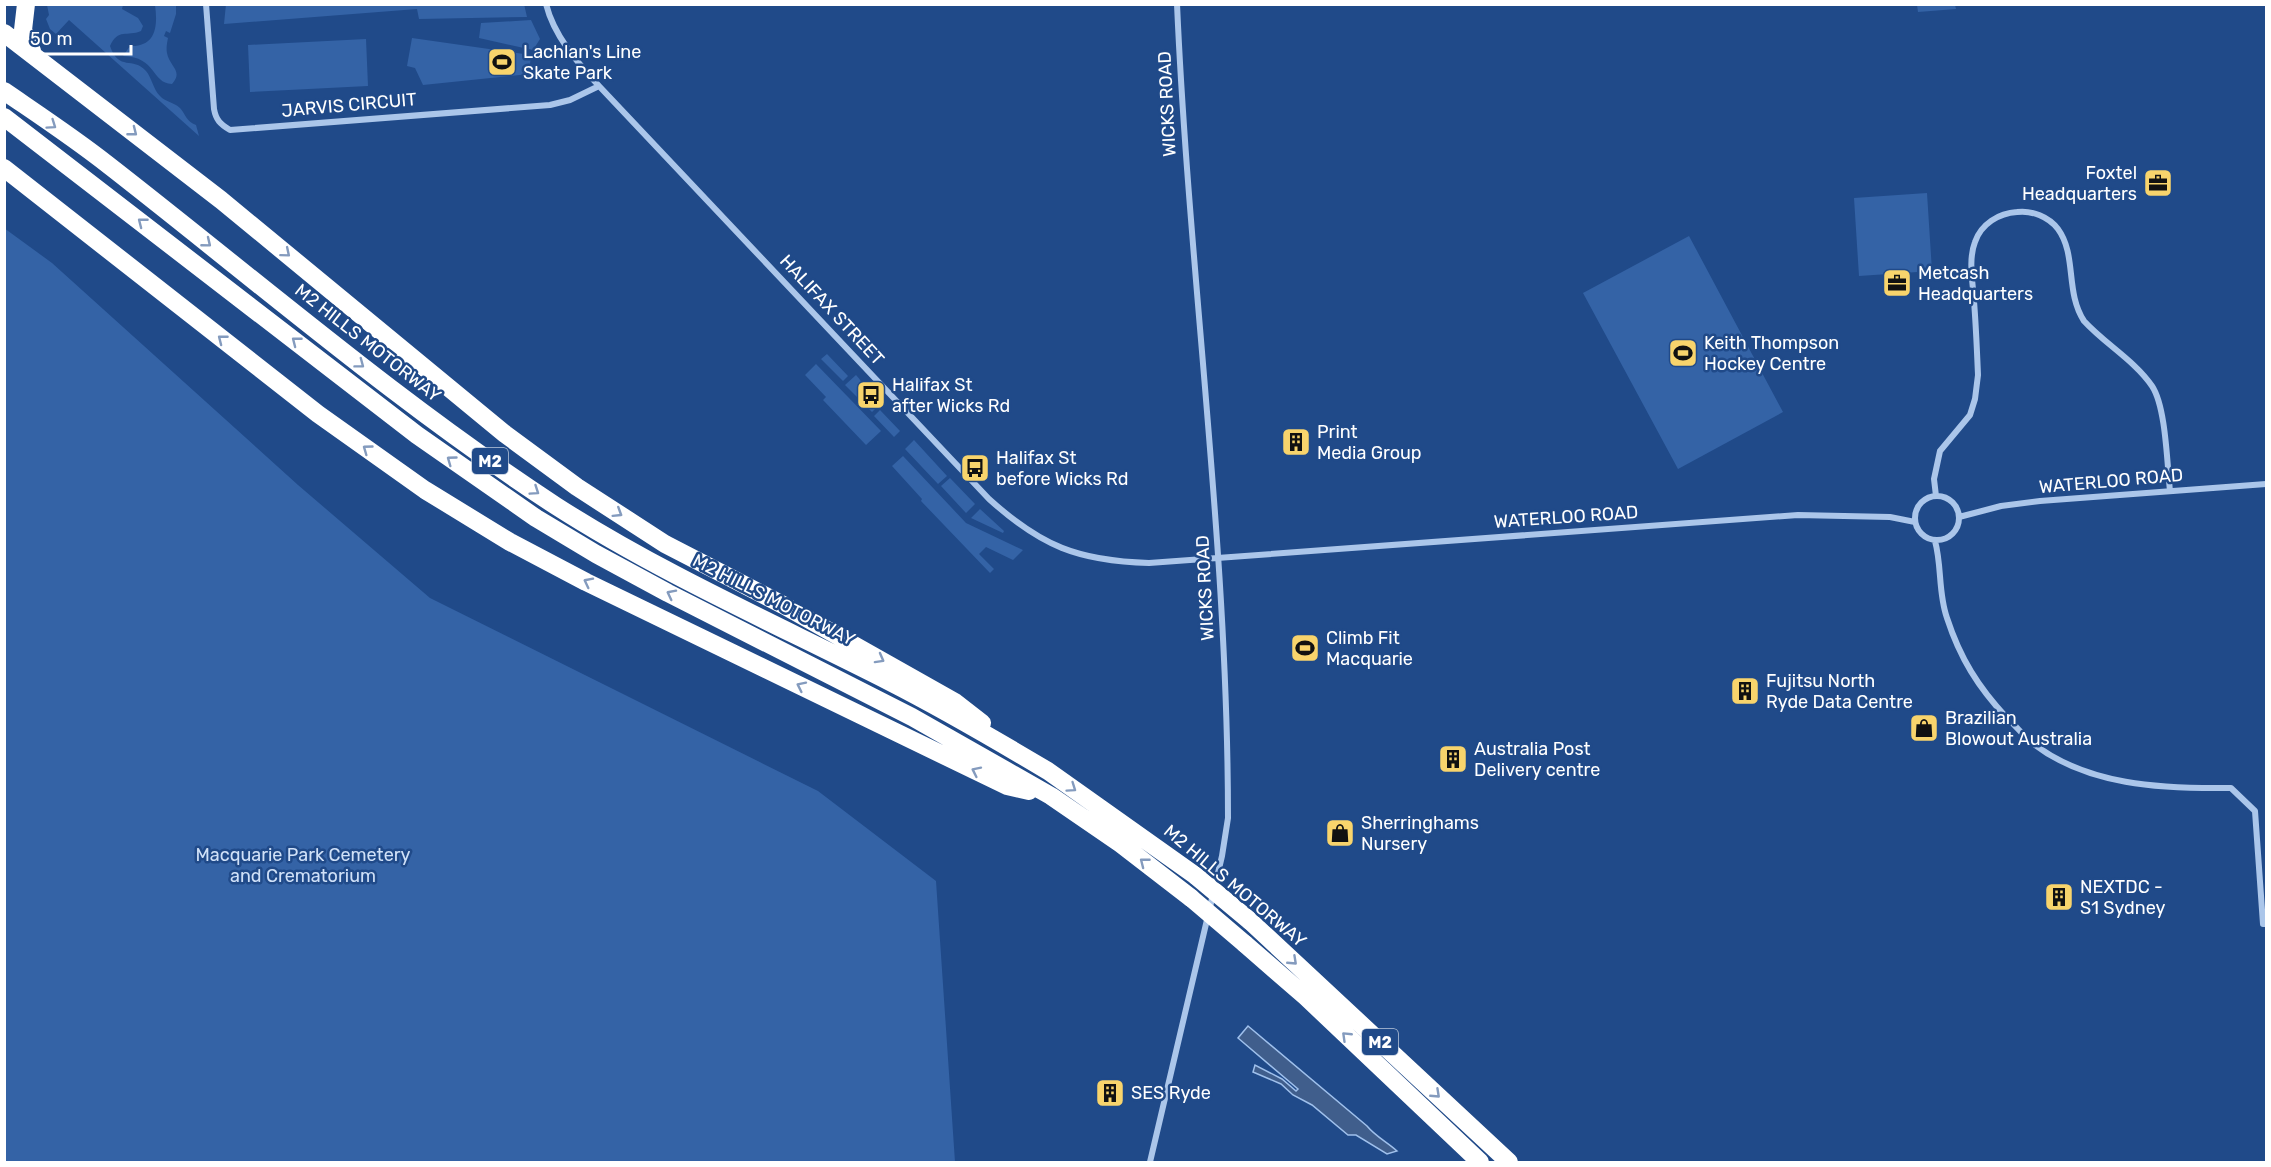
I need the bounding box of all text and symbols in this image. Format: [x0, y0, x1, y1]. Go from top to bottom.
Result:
scale bar [21, 18, 130, 56]
text: 50 m [30, 28, 73, 50]
place label: Lachlan's Line Skate Park [523, 41, 641, 84]
sports icon: Lachlan's Line Skate Park [486, 46, 518, 78]
street label: WICKS ROAD [1153, 51, 1181, 157]
street label: JARVIS CIRCUIT [281, 88, 417, 122]
one-way arrow [46, 118, 57, 129]
one-way arrow [126, 125, 137, 136]
place label: Foxtel Headquarters [2022, 162, 2137, 205]
office icon: Foxtel Headquarters [2142, 167, 2174, 199]
one-way arrow [138, 218, 149, 229]
one-way arrow [200, 236, 211, 247]
one-way arrow [279, 246, 290, 257]
street label: HALIFAX STREET [775, 250, 889, 370]
place label: Metcash Headquarters [1918, 262, 2033, 305]
office icon: Metcash Headquarters [1881, 267, 1913, 299]
street label: M2 HILLS MOTORWAY [291, 279, 446, 407]
place label: Keith Thompson Hockey Centre [1704, 332, 1839, 375]
one-way arrow [218, 335, 229, 346]
sports icon: Keith Thompson Hockey Centre [1667, 337, 1699, 369]
one-way arrow [292, 338, 303, 349]
one-way arrow [353, 357, 364, 368]
place label: Halifax St after Wicks Rd [892, 374, 1010, 417]
bus stop icon: Halifax St after Wicks Rd [855, 379, 887, 411]
place label: Print Media Group [1317, 421, 1422, 464]
building icon: Print Media Group [1280, 426, 1312, 458]
one-way arrow [363, 445, 374, 456]
place label: Halifax St before Wicks Rd [996, 447, 1128, 490]
road number: M2 [472, 448, 508, 474]
bus stop icon: Halifax St before Wicks Rd [959, 452, 991, 484]
one-way arrow [447, 456, 458, 467]
street label: WATERLOO ROAD [2038, 464, 2184, 498]
one-way arrow [528, 484, 539, 495]
street label: WATERLOO ROAD [1493, 501, 1639, 533]
one-way arrow [611, 506, 622, 517]
street label: WICKS ROAD [1191, 535, 1219, 641]
street label: M2 HILLS MOTORWAY [689, 549, 859, 651]
one-way arrow [583, 578, 594, 589]
one-way arrow [666, 590, 677, 602]
place label: Climb Fit Macquarie [1326, 627, 1413, 670]
sports icon: Climb Fit Macquarie [1289, 632, 1321, 664]
one-way arrow [873, 652, 884, 664]
place label: Fujitsu North Ryde Data Centre [1766, 670, 1913, 713]
building icon: Fujitsu North Ryde Data Centre [1729, 675, 1761, 707]
one-way arrow [796, 681, 807, 693]
place label: Brazilian Blowout Australia [1945, 707, 2092, 750]
shop icon: Brazilian Blowout Australia [1908, 712, 1940, 744]
place label: Australia Post Delivery centre [1474, 738, 1600, 781]
building icon: Australia Post Delivery centre [1437, 743, 1469, 775]
one-way arrow [972, 766, 983, 778]
one-way arrow [1066, 781, 1077, 792]
place label: Sherringhams Nursery [1361, 812, 1479, 855]
shop icon: Sherringhams Nursery [1324, 817, 1356, 849]
street label: M2 HILLS MOTORWAY [1159, 820, 1311, 952]
park label: Macquarie Park Cemetery and Crematorium [195, 844, 411, 887]
one-way arrow [1140, 859, 1151, 870]
place label: NEXTDC - S1 Sydney [2080, 876, 2165, 919]
building icon: NEXTDC - S1 Sydney [2043, 881, 2075, 913]
one-way arrow [1286, 954, 1296, 965]
road number: M2 [1362, 1029, 1398, 1055]
one-way arrow [1342, 1032, 1353, 1043]
building icon: SES Ryde [1094, 1077, 1126, 1109]
place label: SES Ryde [1131, 1082, 1211, 1104]
one-way arrow [1429, 1087, 1439, 1098]

